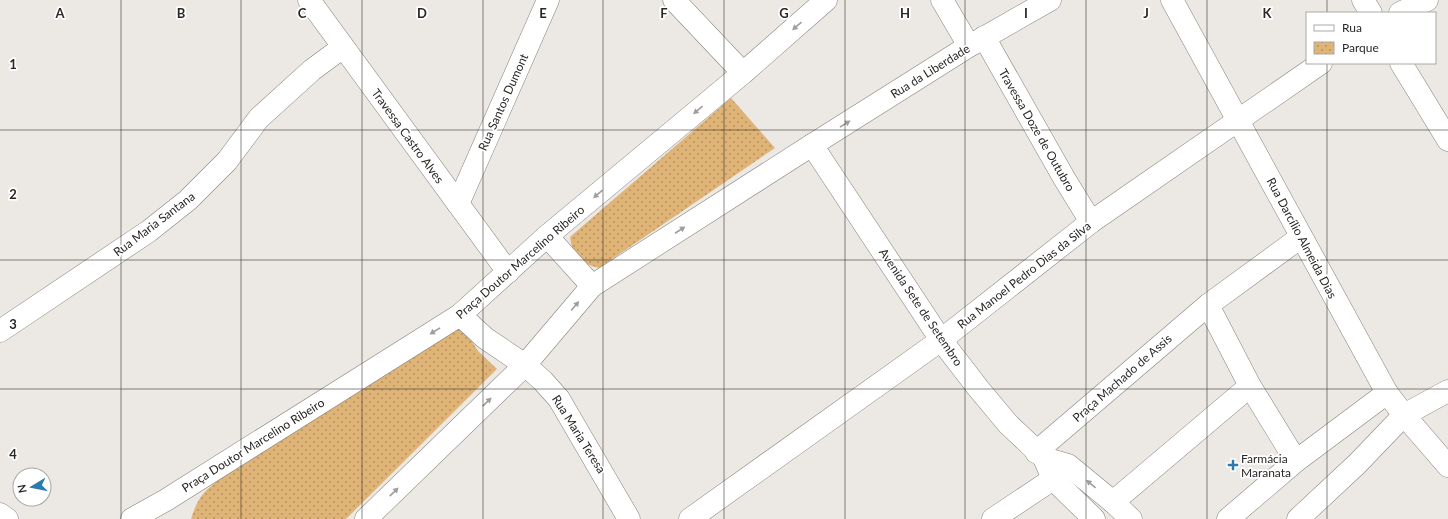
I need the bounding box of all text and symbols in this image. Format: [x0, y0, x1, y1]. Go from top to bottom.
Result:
text: A [54, 5, 65, 21]
text: B [177, 5, 186, 21]
text: C [298, 5, 307, 21]
text: D [417, 5, 427, 21]
text: E [539, 5, 547, 21]
text: F [660, 5, 668, 21]
text: G [779, 5, 789, 21]
text: H [900, 5, 910, 21]
text: I [1024, 5, 1028, 21]
text: J [1143, 5, 1149, 21]
text: K [1263, 5, 1273, 21]
legend [1306, 12, 1436, 64]
text: Rua [1342, 20, 1362, 35]
one-way arrow [792, 21, 802, 30]
text: Parque [1342, 40, 1379, 55]
street label: Rua da Liberdade [888, 41, 972, 101]
street label: Rua Santos Dumont [475, 51, 531, 153]
text: 1 [9, 56, 17, 72]
street label: Travessa Doze de Outubro [996, 66, 1078, 194]
street label: Travessa Castro Alves [369, 86, 447, 186]
one-way arrow [693, 106, 704, 115]
one-way arrow [839, 121, 851, 128]
street label: Rua Darcílio Almeida Dias [1264, 175, 1340, 301]
text: 2 [9, 186, 17, 202]
street label: Rua Maria Santana [110, 188, 198, 260]
one-way arrow [593, 189, 604, 198]
street label: Praça Doutor Marcelino Ribeiro [453, 202, 587, 322]
street label: Rua Manoel Pedro Dias da Silva [954, 218, 1094, 332]
one-way arrow [675, 226, 685, 234]
street label: Avenida Sete de Setembro [876, 245, 966, 369]
one-way arrow [571, 301, 580, 312]
text: 3 [9, 316, 17, 332]
one-way arrow [429, 327, 440, 334]
street label: Praça Machado de Assis [1069, 331, 1175, 425]
street label: Rua Maria Teresa [549, 392, 609, 476]
street label: Praça Doutor Marcelino Ribeiro [179, 395, 327, 495]
one-way arrow [482, 397, 492, 406]
text: 4 [9, 446, 17, 462]
place label: Farmácia Maranata [1241, 451, 1291, 480]
marker: Farmácia Maranata [1228, 460, 1238, 470]
north arrow [12, 467, 52, 507]
one-way arrow [1086, 479, 1096, 488]
text: N [15, 484, 29, 494]
one-way arrow [389, 487, 399, 497]

